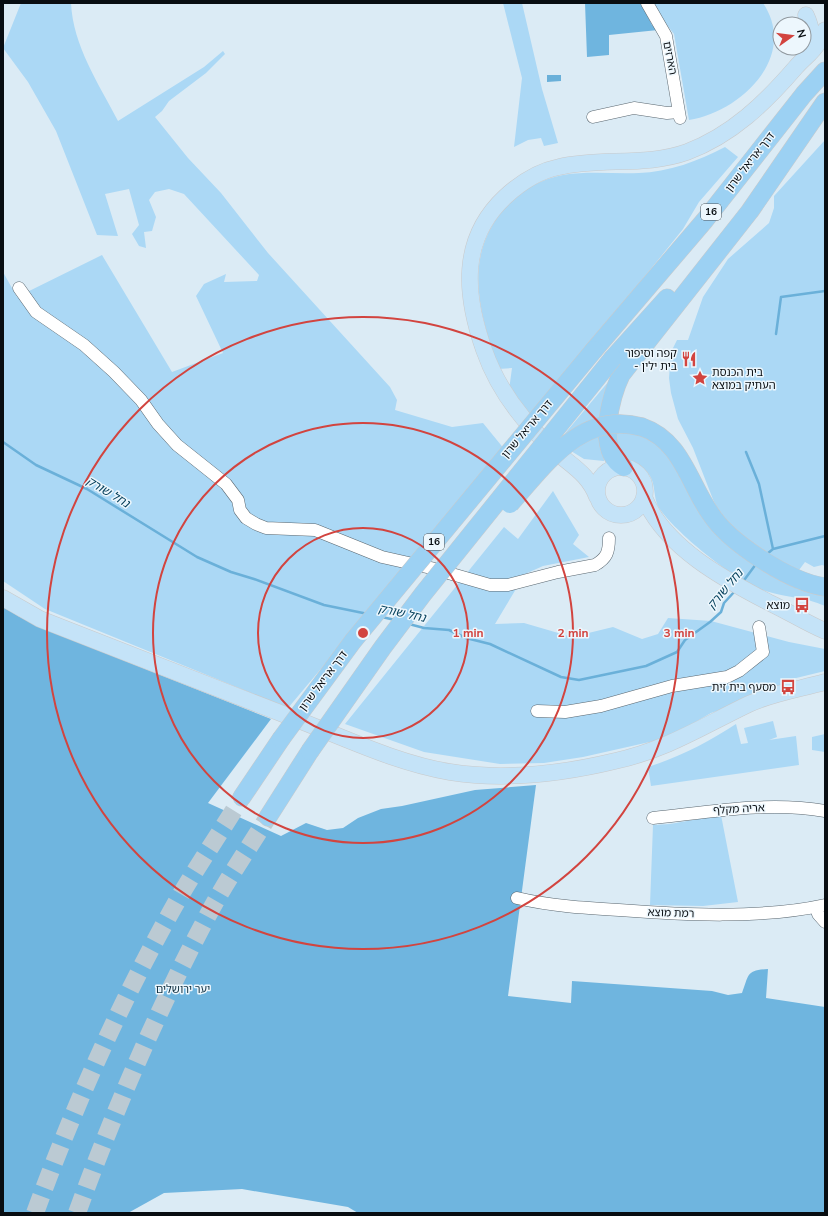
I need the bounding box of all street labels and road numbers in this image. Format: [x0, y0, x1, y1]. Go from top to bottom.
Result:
street label: הארזים [659, 40, 681, 76]
street label: דרך אריאל שרון [722, 129, 778, 195]
road number: 16 [701, 204, 721, 220]
street label: דרך אריאל שרון [498, 397, 556, 461]
road number: 16 [424, 534, 444, 550]
street label: דרך אריאל שרון [295, 648, 351, 714]
street label: אריה מקלף [713, 800, 765, 818]
street label: רמת מוצא [647, 905, 695, 921]

